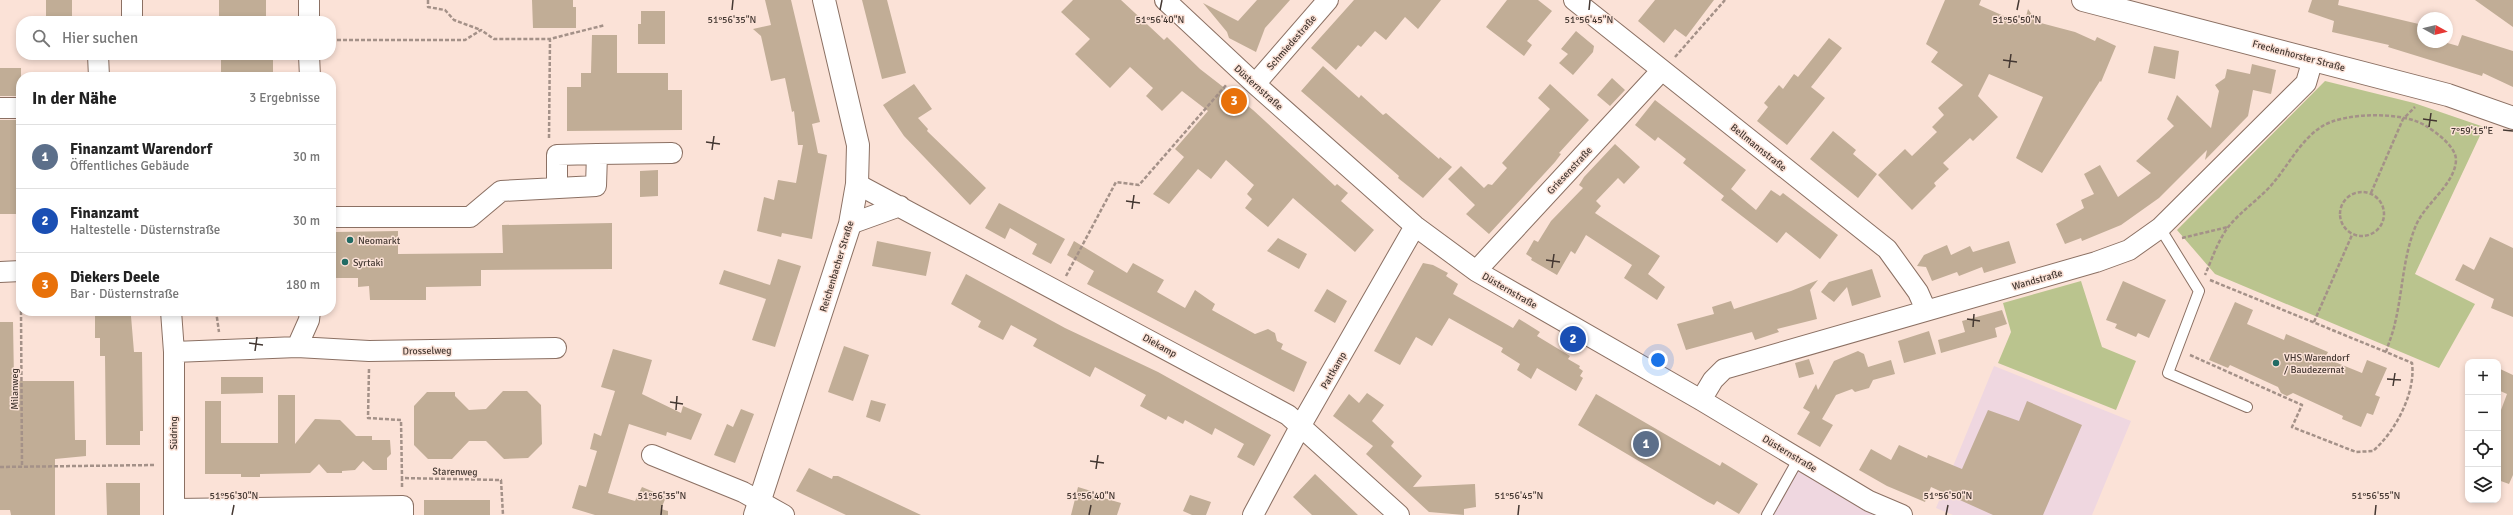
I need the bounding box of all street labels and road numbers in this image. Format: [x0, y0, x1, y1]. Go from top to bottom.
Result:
street label: Schmiedestraße [1264, 12, 1319, 73]
street label: Freckenhorster Straße [2251, 38, 2346, 74]
street label: Düsternstraße [1231, 63, 1285, 113]
street label: Bellmannstraße [1728, 122, 1789, 174]
street label: Griesenstraße [1545, 144, 1595, 197]
street label: Reichenbacher Straße [817, 219, 857, 313]
street label: Wandstraße [2011, 267, 2064, 293]
street label: Düsternstraße [1480, 270, 1539, 311]
street label: Diekamp [1140, 332, 1179, 360]
street label: Drosselweg [402, 345, 452, 357]
street label: Pattkamp [1318, 350, 1349, 391]
street label: Milanweg [9, 368, 21, 410]
street label: Südring [168, 416, 180, 450]
street label: Düsternstraße [1760, 433, 1819, 475]
street label: Starenweg [432, 466, 478, 478]

